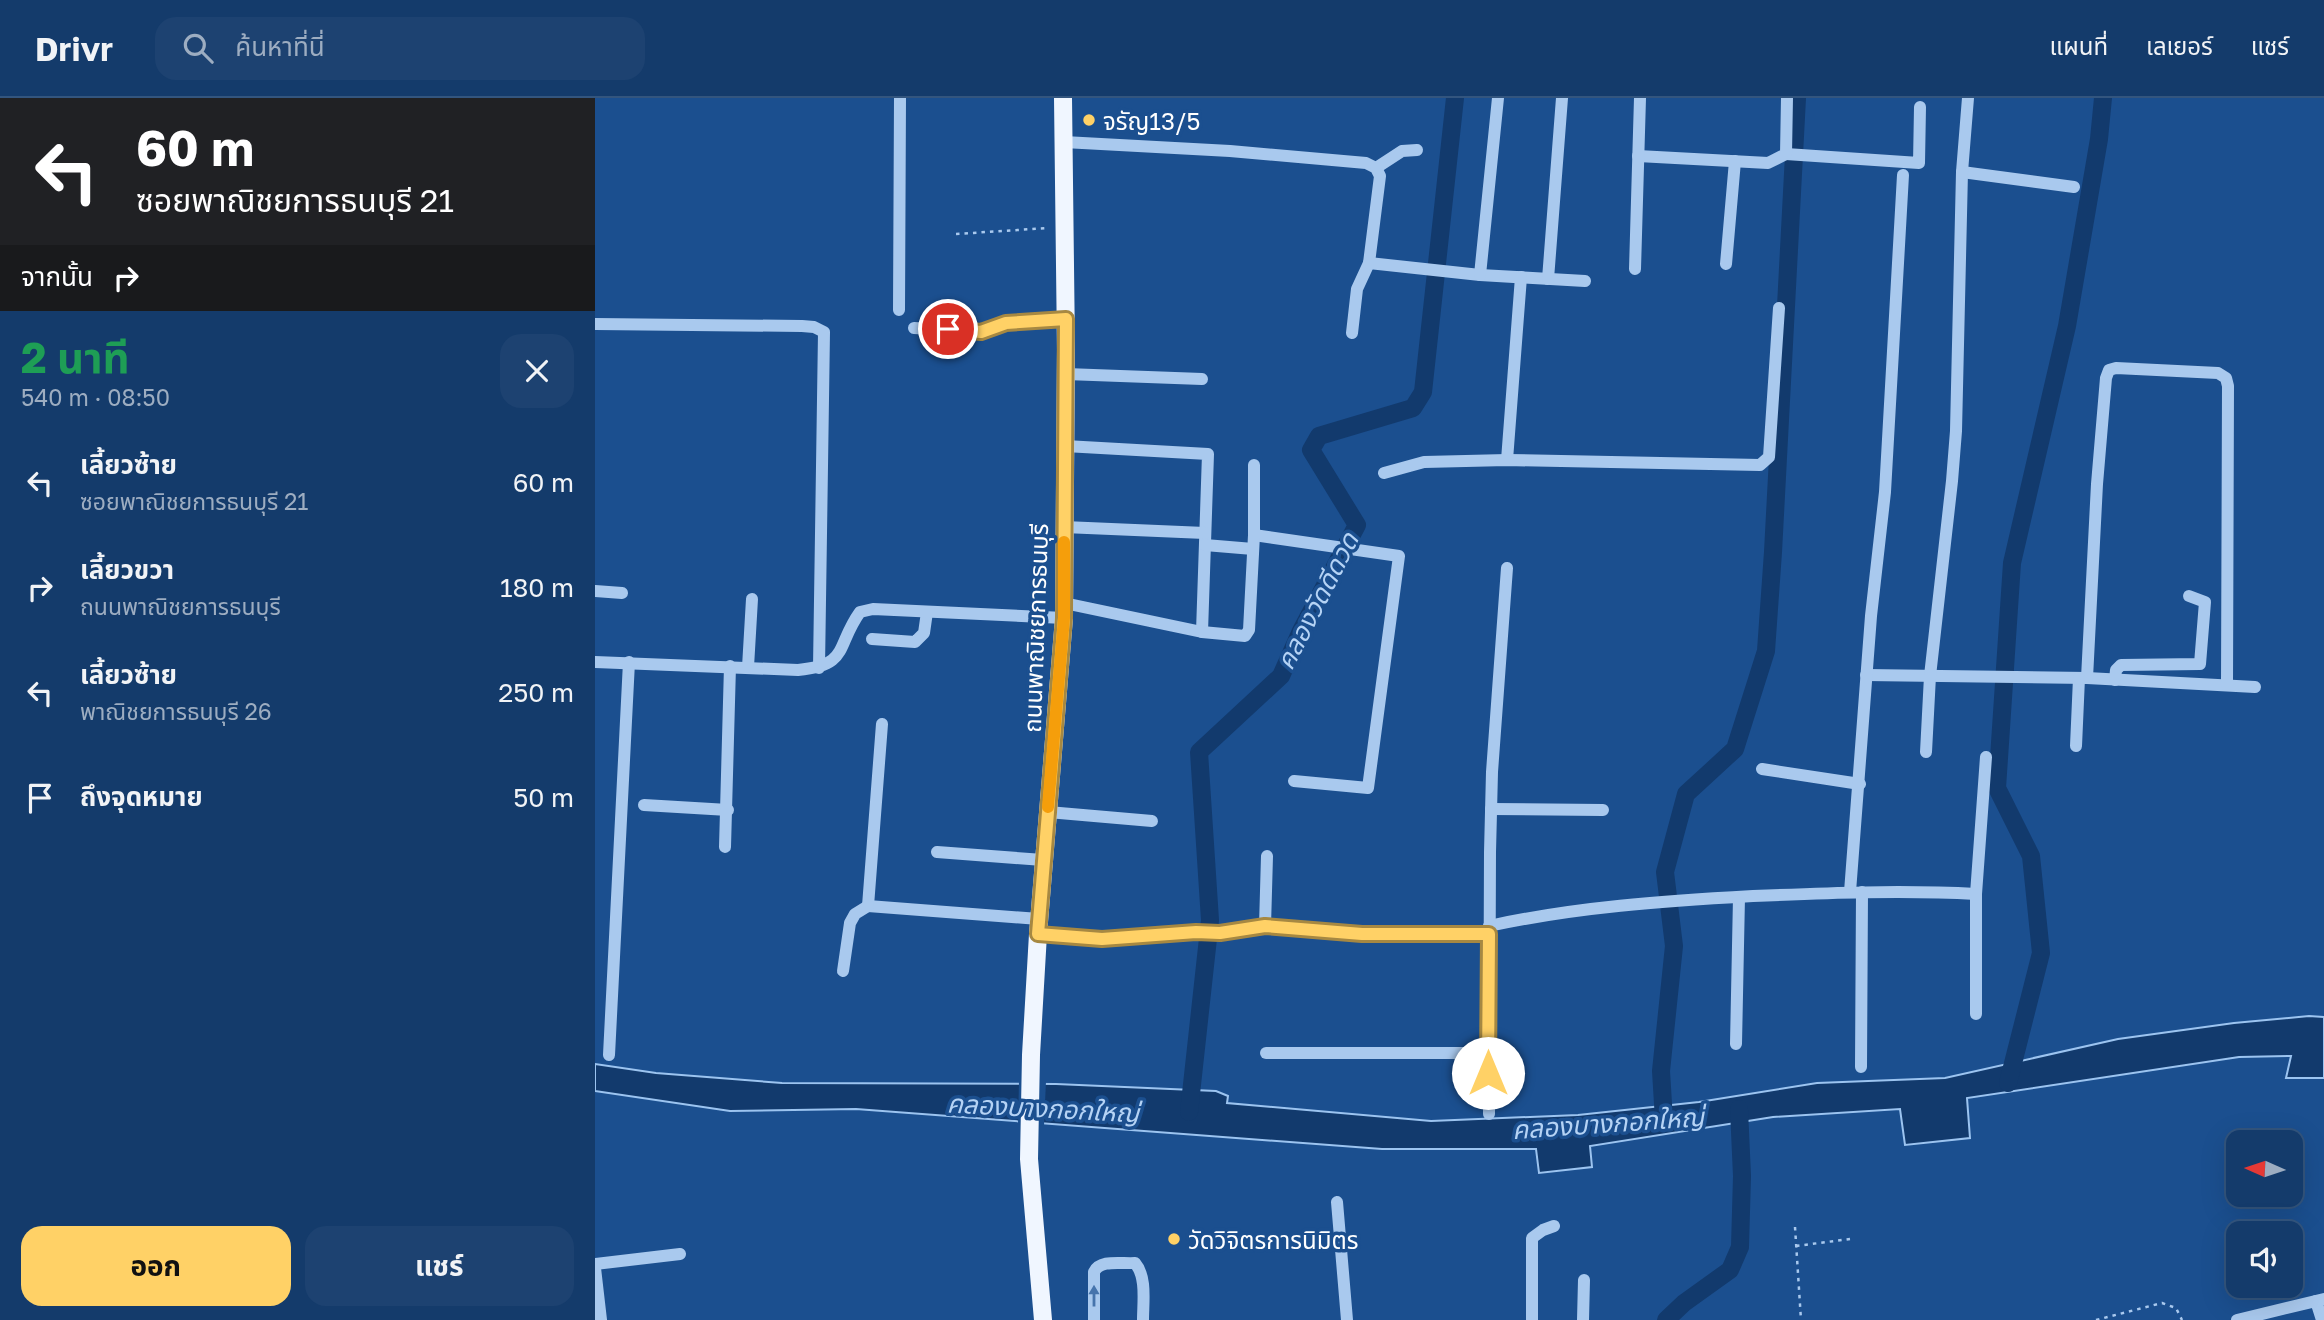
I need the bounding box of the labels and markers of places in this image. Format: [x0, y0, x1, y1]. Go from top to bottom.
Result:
place label: จรัญ13/5 [1103, 106, 1200, 135]
marker: จรัญ13/5 [1081, 112, 1097, 128]
pin [918, 299, 978, 359]
place label: วัดวิจิตรการนิมิตร [1188, 1225, 1358, 1254]
marker: วัดวิจิตรการนิมิตร [1166, 1231, 1182, 1247]

